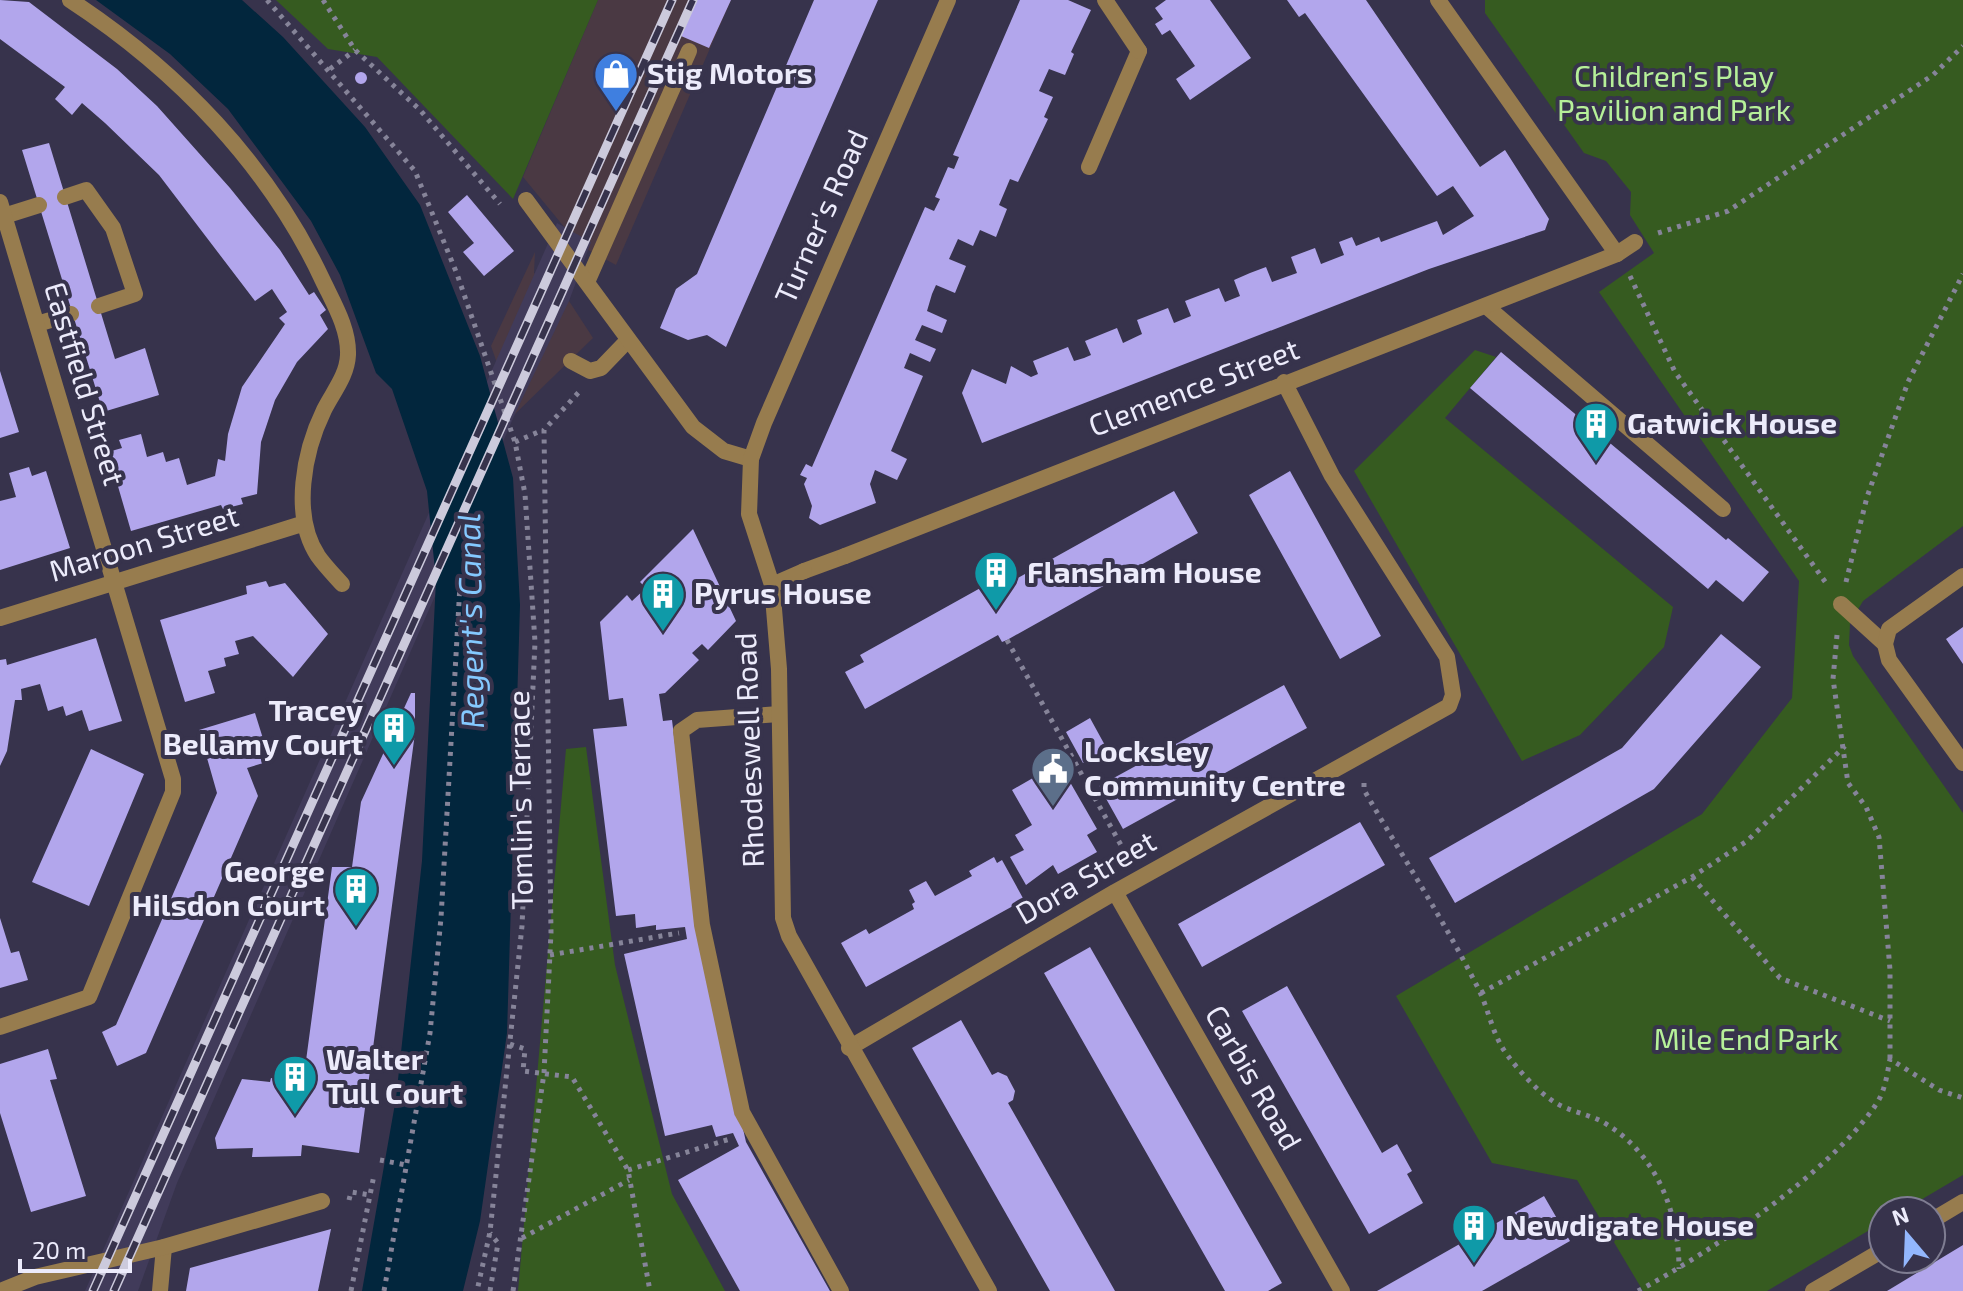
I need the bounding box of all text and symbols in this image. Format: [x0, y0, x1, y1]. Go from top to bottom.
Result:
shop icon: Stig Motors [592, 50, 640, 113]
place label: Stig Motors [647, 54, 813, 90]
park label: Children's Play Pavilion and Park [1557, 57, 1791, 127]
street label: Turner's Road [766, 124, 875, 309]
street label: Eastfield Street [38, 278, 134, 489]
street label: Clemence Street [1083, 329, 1304, 443]
building icon: Gatwick House [1572, 400, 1620, 463]
place label: Gatwick House [1627, 404, 1837, 440]
street label: Maroon Street [44, 496, 242, 588]
water label: Regent's Canal [448, 513, 491, 729]
building icon: Flansham House [972, 549, 1020, 612]
place label: Flansham House [1027, 553, 1262, 589]
building icon: Pyrus House [639, 570, 687, 633]
place label: Pyrus House [694, 574, 872, 611]
street label: Rhodeswell Road [726, 632, 770, 868]
street label: Tomlin's Terrace [499, 690, 539, 910]
place label: Tracey Bellamy Court [163, 691, 363, 762]
building icon: Tracey Bellamy Court [370, 704, 418, 767]
place label: Locksley Community Centre [1084, 732, 1346, 803]
public building icon: Locksley Community Centre [1029, 745, 1077, 808]
street label: Dora Street [1009, 822, 1161, 931]
place label: George Hilsdon Court [132, 852, 325, 922]
building icon: George Hilsdon Court [332, 865, 380, 928]
street label: Carbis Road [1199, 998, 1311, 1156]
park label: Mile End Park [1654, 1020, 1838, 1056]
place label: Walter Tull Court [326, 1040, 463, 1110]
building icon: Walter Tull Court [271, 1053, 319, 1116]
north arrow [1867, 1195, 1947, 1275]
text: N [1888, 1200, 1912, 1230]
building icon: Newdigate House [1450, 1202, 1498, 1265]
place label: Newdigate House [1505, 1206, 1754, 1242]
scale bar [20, 1223, 130, 1273]
text: 20 m [32, 1235, 86, 1264]

